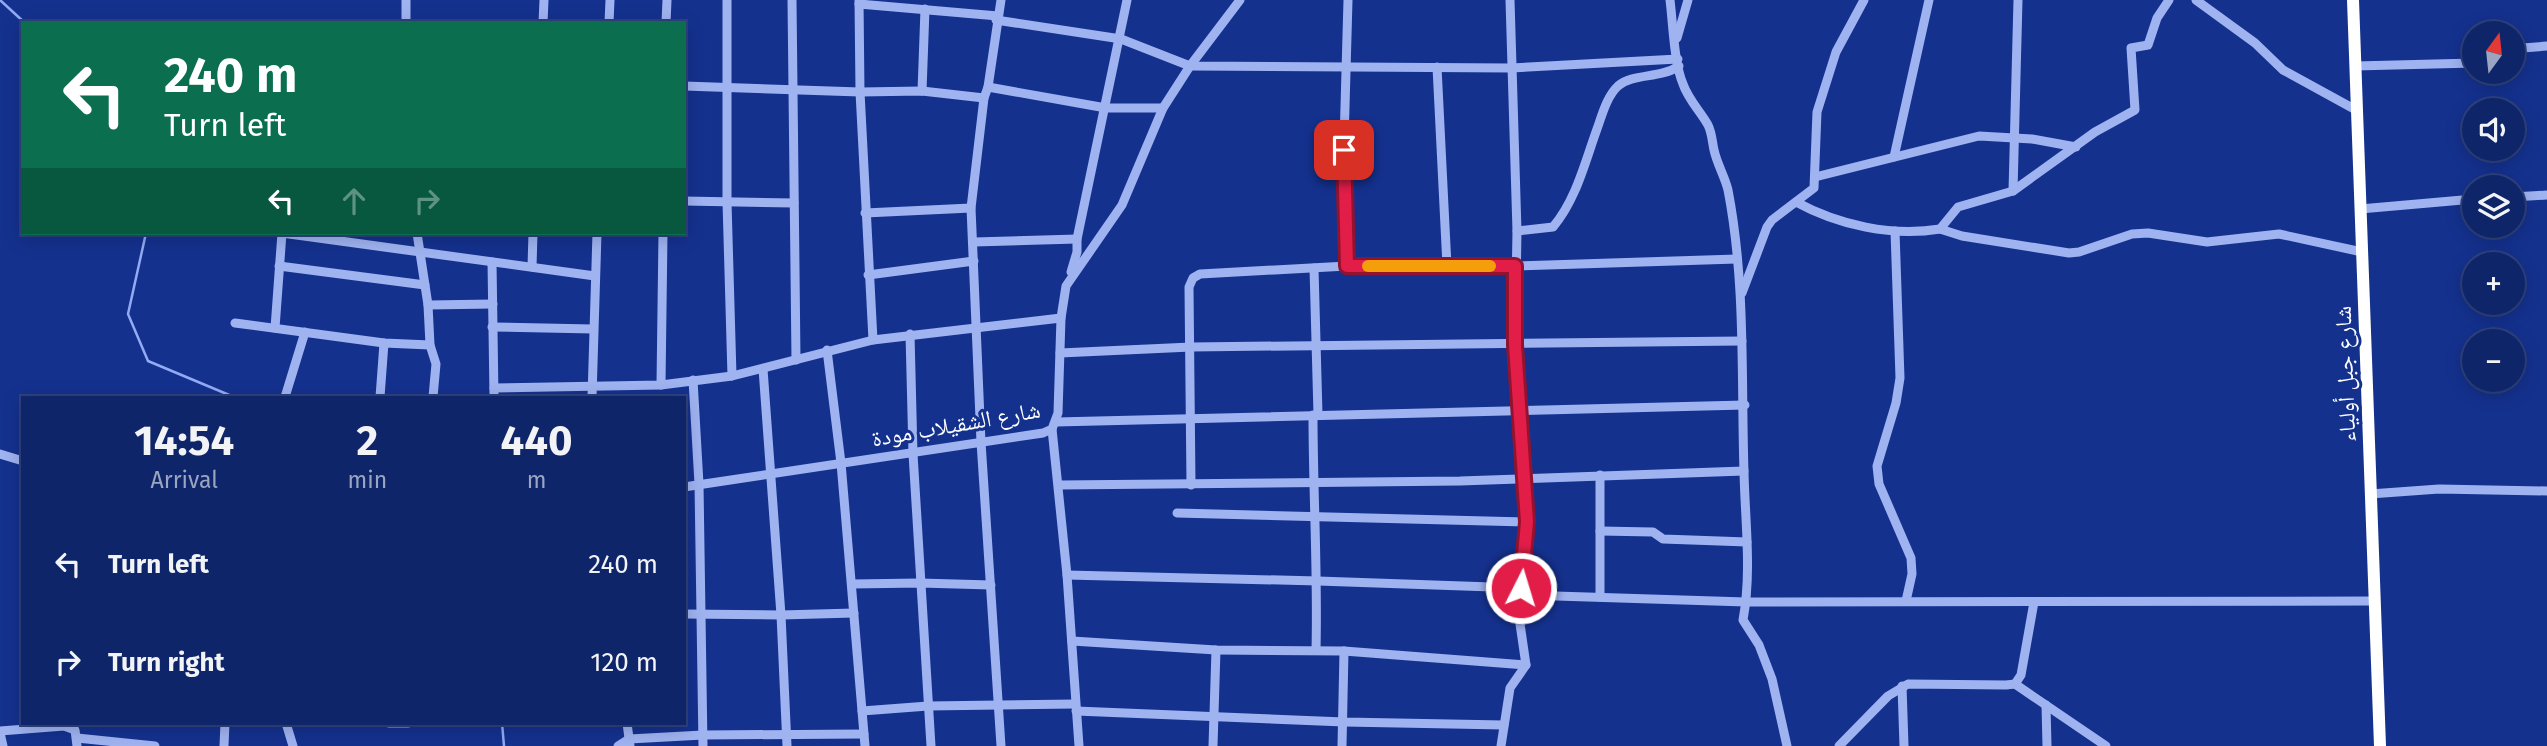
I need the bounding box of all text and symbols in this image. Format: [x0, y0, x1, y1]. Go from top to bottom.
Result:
north arrow [2462, 21, 2525, 84]
map controls [2462, 21, 2525, 392]
text: 240 m [164, 46, 297, 105]
icon: left [49, 49, 140, 140]
button: sound [2462, 98, 2525, 161]
text: Turn left [164, 106, 286, 144]
pin [1314, 120, 1374, 180]
icon: arrive [1325, 131, 1363, 169]
button: layers [2462, 175, 2525, 238]
icon: left [262, 182, 300, 220]
icon: ahead [335, 182, 373, 220]
icon: right [408, 182, 446, 220]
button: + [2462, 252, 2525, 315]
street label: شارع جبل أولياء [2329, 305, 2362, 443]
button: − [2462, 329, 2525, 392]
street label: شارع الشقيلاب مودة [870, 395, 1043, 454]
text: 14:54 [134, 416, 234, 466]
text: 2 [357, 416, 378, 466]
text: 440 [501, 416, 573, 466]
text: Arrival [151, 466, 218, 494]
text: min [348, 466, 387, 494]
text: m [527, 466, 546, 494]
icon: left [49, 545, 87, 583]
text: Turn left [108, 549, 209, 580]
text: 240 m [588, 549, 658, 580]
position arrow [1484, 551, 1558, 625]
icon: right [49, 643, 87, 681]
text: Turn right [108, 647, 225, 678]
text: 120 m [590, 647, 658, 678]

